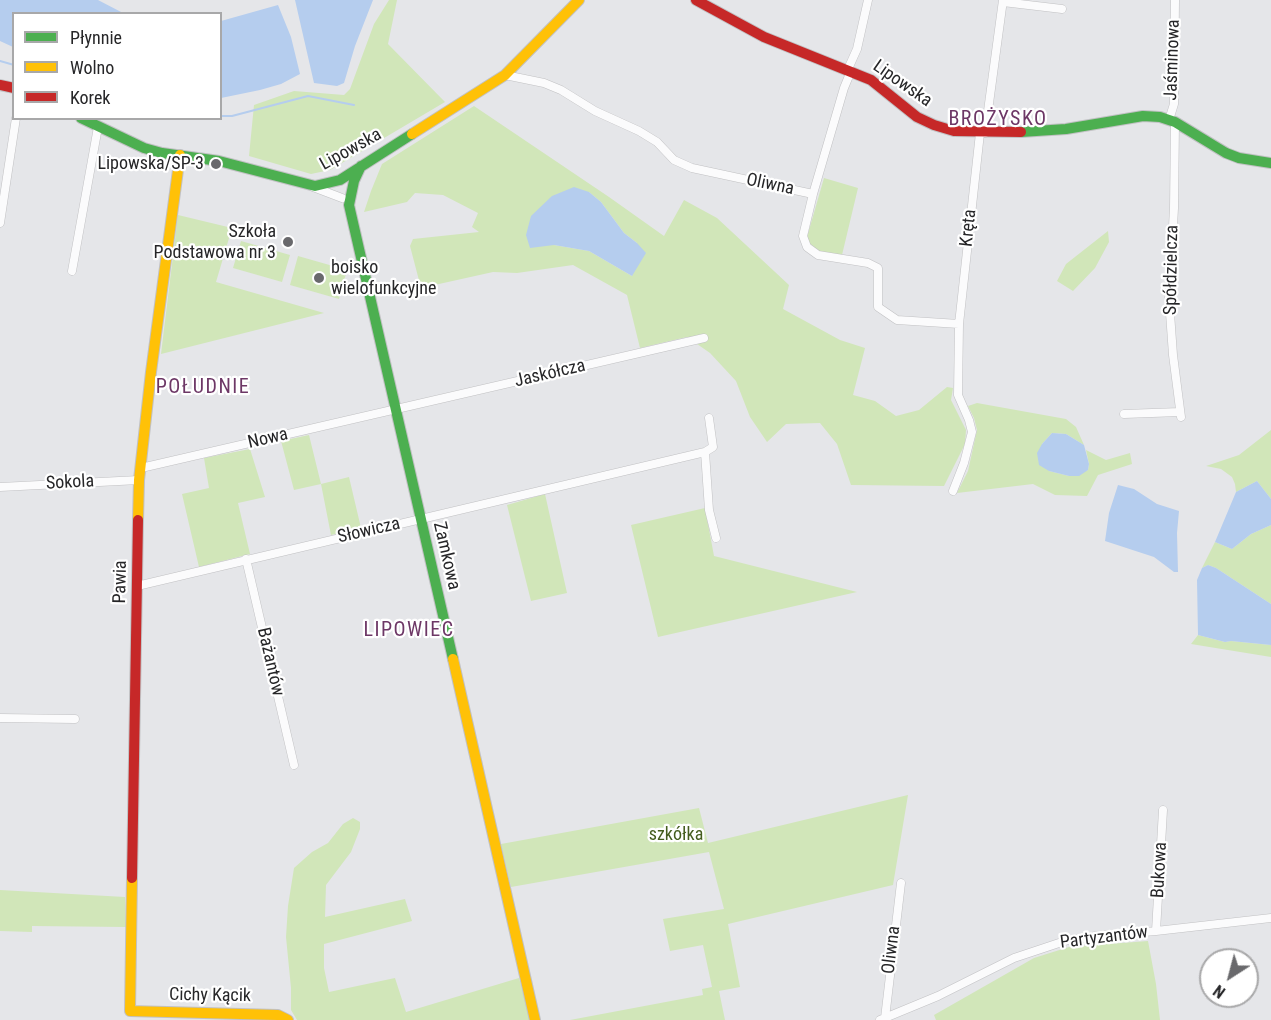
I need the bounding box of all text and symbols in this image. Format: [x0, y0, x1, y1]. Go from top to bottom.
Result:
legend [12, 12, 222, 120]
street label: Jaśminowa [1161, 19, 1185, 101]
text: Płynnie [70, 27, 122, 48]
street label: Lipowska [868, 56, 936, 112]
text: Wolno [70, 57, 114, 78]
text: Korek [70, 87, 110, 108]
district label: BROŻYSKO [948, 108, 1048, 132]
street label: Lipowska [316, 124, 386, 176]
place label: Lipowska/SP-3 [97, 153, 204, 175]
marker: Lipowska/SP-3 [209, 157, 223, 171]
street label: Oliwna [744, 169, 796, 201]
street label: Kręta [956, 208, 982, 248]
place label: Szkoła Podstawowa nr 3 [154, 221, 276, 264]
street label: Spółdzielcza [1160, 225, 1184, 315]
marker: Szkoła Podstawowa nr 3 [281, 235, 295, 249]
place label: boisko wielofunkcyjne [331, 257, 436, 300]
marker: boisko wielofunkcyjne [312, 271, 326, 285]
street label: Jaskółcza [512, 355, 588, 393]
district label: POŁUDNIE [156, 376, 250, 400]
street label: Nowa [246, 424, 290, 454]
street label: Sokola [45, 471, 95, 495]
street label: Słowicza [336, 513, 402, 549]
street label: Zamkowa [428, 520, 464, 592]
street label: Pawia [110, 560, 132, 604]
district label: LIPOWIEC [363, 619, 455, 643]
street label: Bażantów [252, 626, 288, 698]
park label: szkółka [649, 824, 703, 846]
street label: Bukowa [1148, 841, 1172, 899]
street label: Partyzantów [1059, 922, 1149, 954]
street label: Oliwna [878, 925, 906, 975]
north arrow [1199, 948, 1259, 1008]
text: N [1210, 981, 1229, 1002]
street label: Cichy Kącik [169, 984, 251, 1008]

